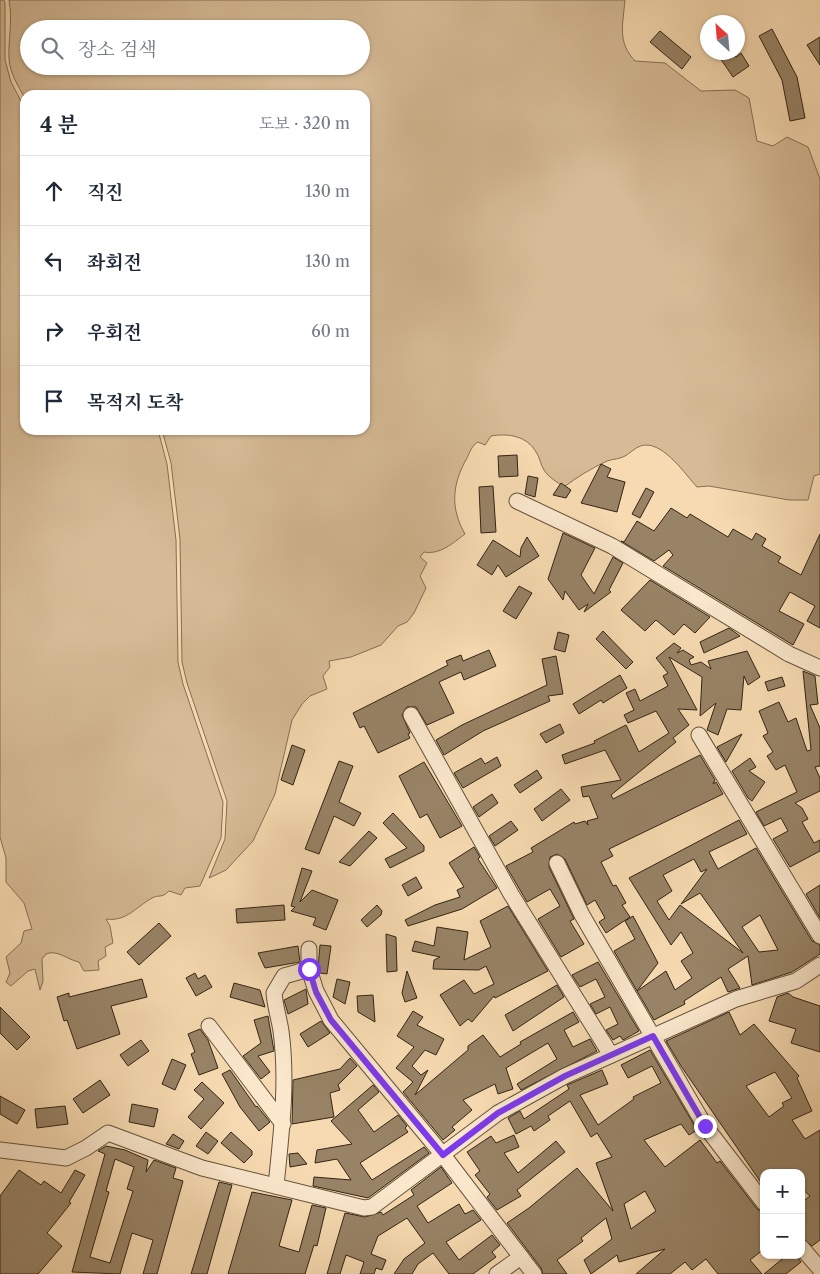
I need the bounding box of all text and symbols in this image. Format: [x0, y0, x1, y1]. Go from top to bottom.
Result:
north arrow [700, 15, 745, 60]
search box [20, 20, 370, 75]
icon: search [38, 34, 66, 62]
text: 장소 검색 [78, 38, 156, 61]
text: 4 분 [40, 112, 78, 137]
text: 도보 · 320 m [259, 113, 350, 133]
icon: ahead [40, 177, 68, 205]
text: 직진 [87, 181, 124, 204]
text: 130 m [305, 181, 350, 201]
icon: left [40, 247, 68, 275]
text: 좌회전 [87, 251, 142, 274]
text: 130 m [305, 251, 350, 271]
icon: right [40, 317, 68, 345]
text: 우회전 [87, 321, 142, 344]
text: 60 m [311, 321, 350, 341]
icon: arrive [40, 387, 68, 415]
text: 목적지 도착 [87, 391, 184, 414]
route start [298, 958, 321, 981]
route end [694, 1115, 717, 1138]
map controls [760, 1169, 805, 1259]
button: + [760, 1169, 805, 1214]
button: − [760, 1214, 805, 1259]

